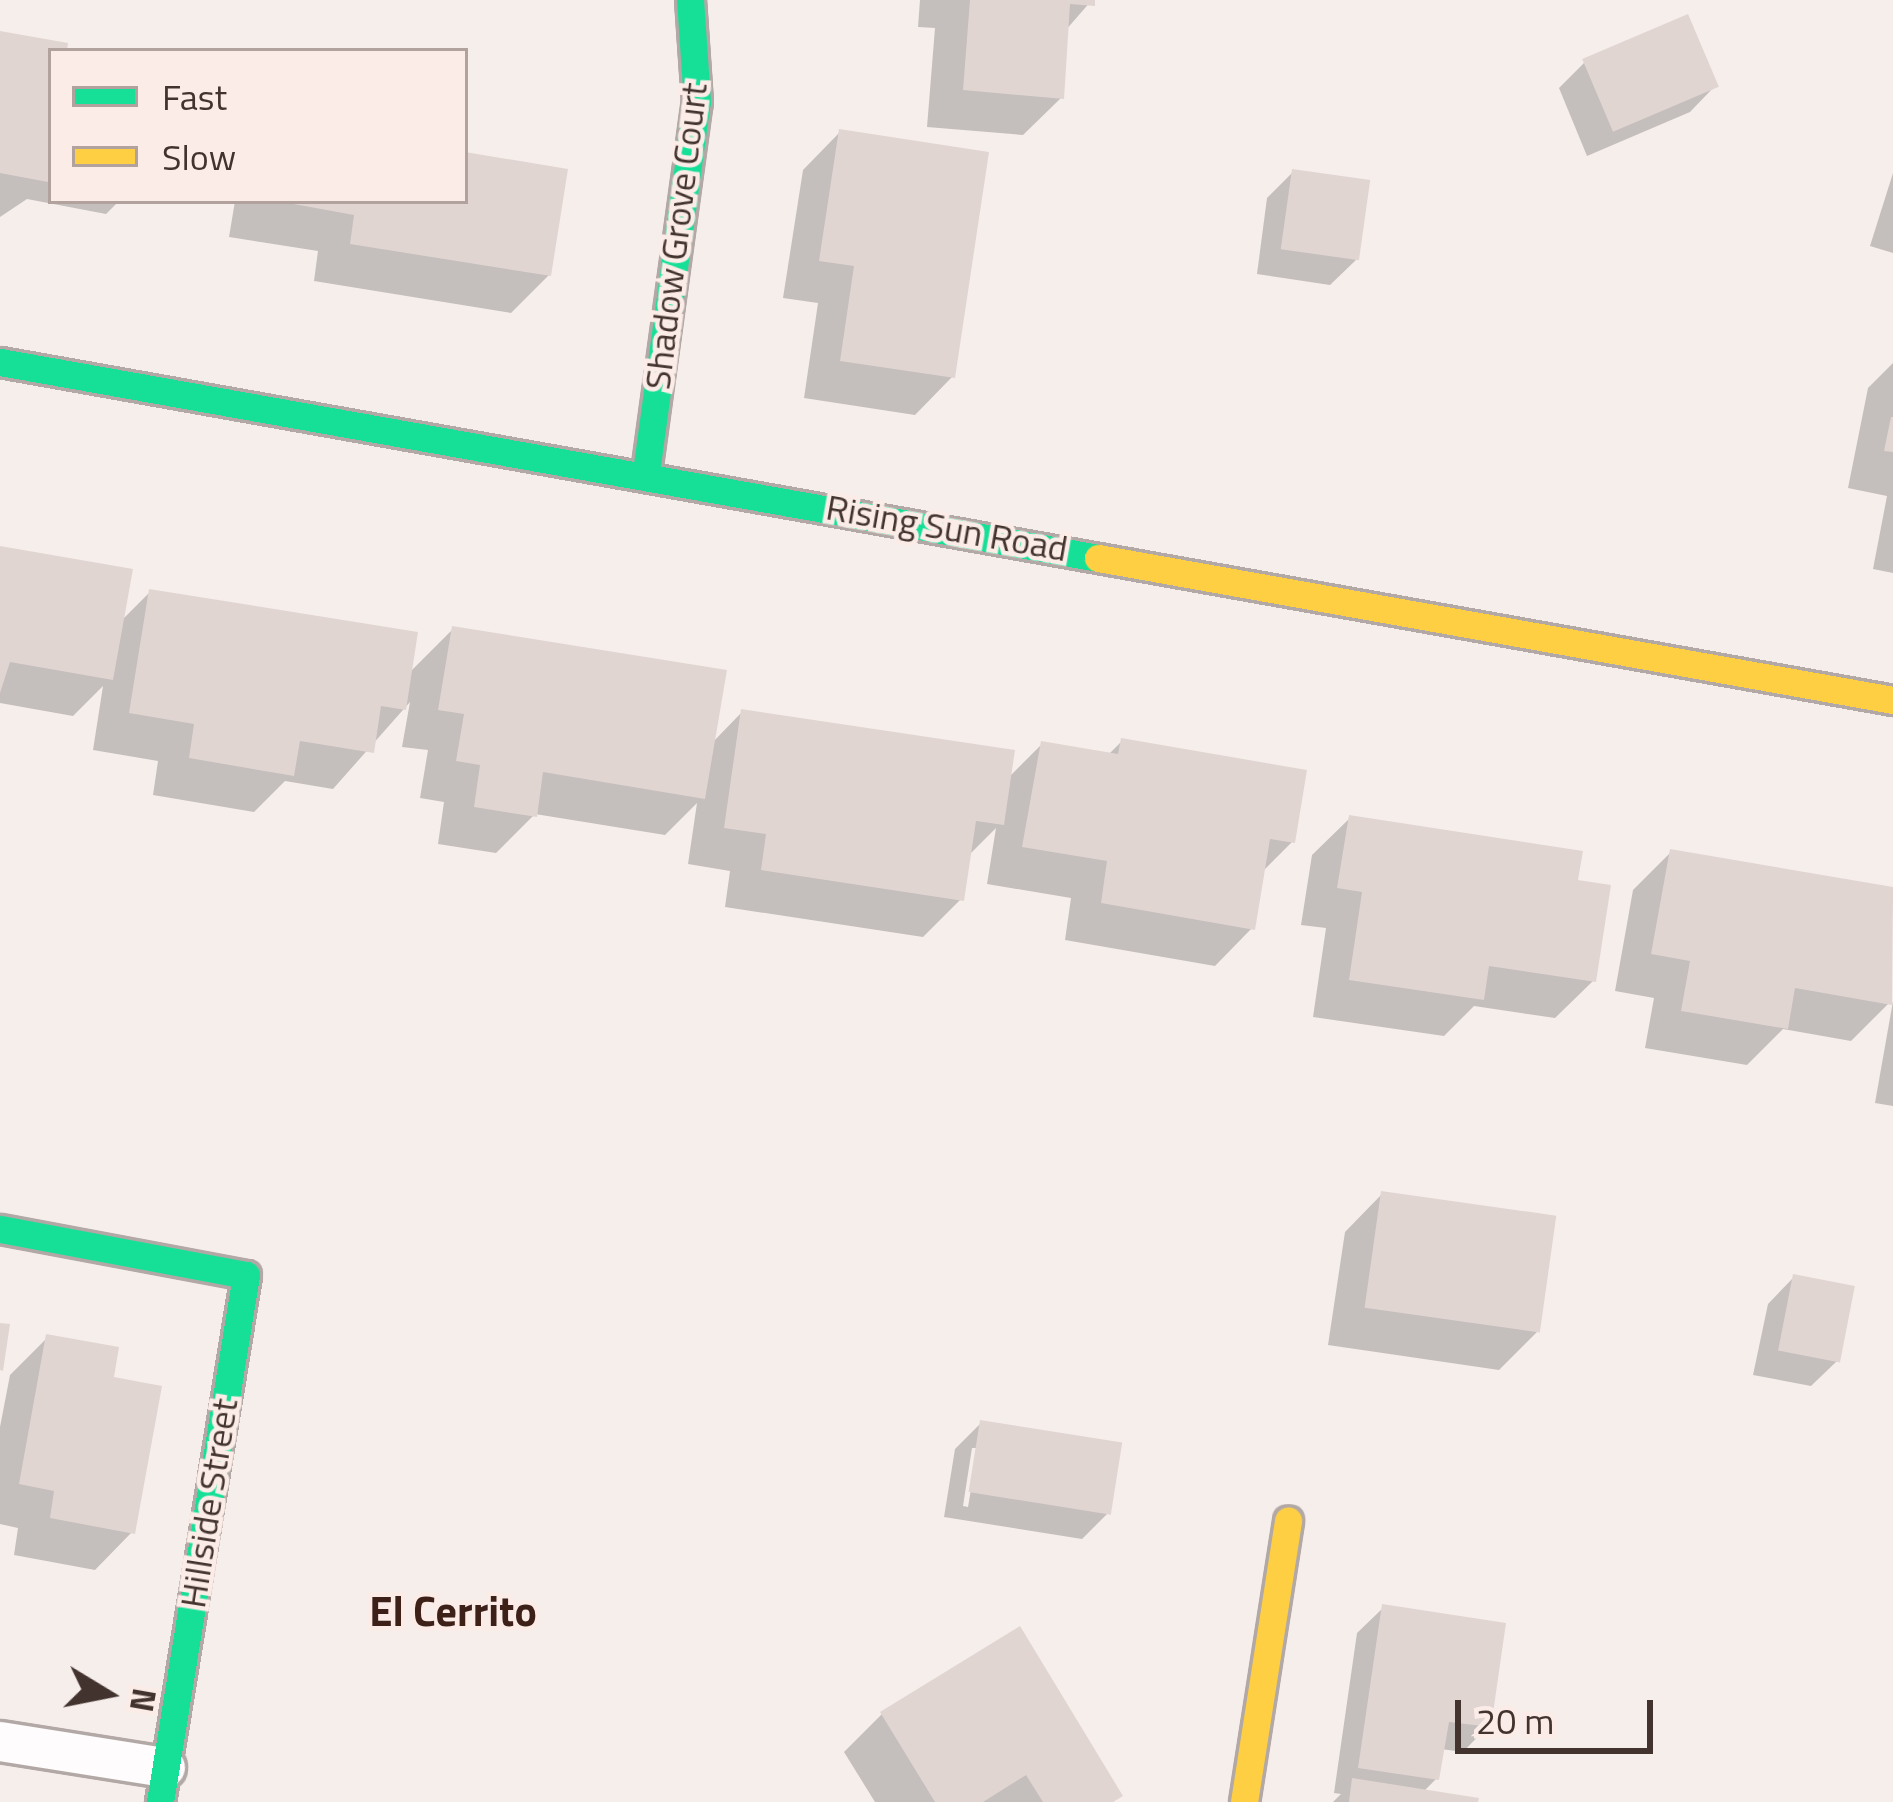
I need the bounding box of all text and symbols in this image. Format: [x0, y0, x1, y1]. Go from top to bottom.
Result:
legend [48, 48, 468, 204]
text: Fast [162, 69, 227, 124]
street label: Shadow Grove Court [635, 80, 715, 392]
text: Slow [162, 129, 236, 184]
street label: Rising Sun Road [823, 485, 1071, 569]
street label: Hillside Street [170, 1395, 246, 1611]
district label: El Cerrito [369, 1585, 537, 1635]
north arrow [48, 1634, 168, 1754]
scale bar [1461, 1676, 1659, 1750]
text: N [117, 1685, 170, 1716]
text: 20 m [1476, 1693, 1554, 1748]

